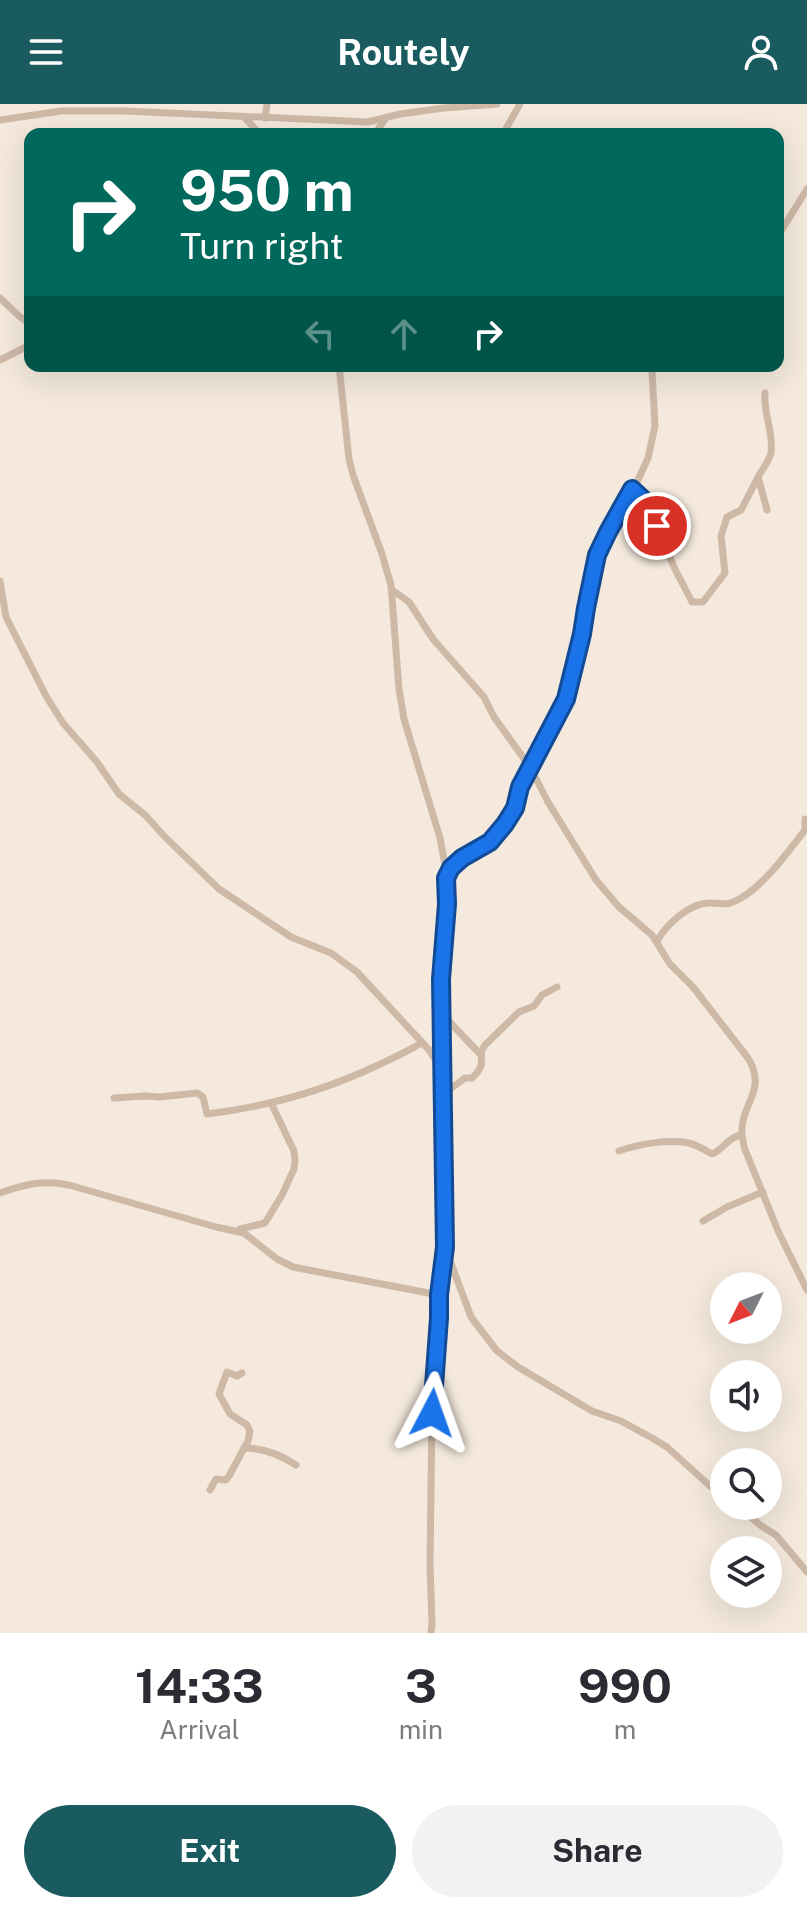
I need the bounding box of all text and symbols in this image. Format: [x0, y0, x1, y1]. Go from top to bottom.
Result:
icon: menu [24, 30, 68, 74]
icon: person [739, 30, 783, 74]
text: Routely [337, 31, 470, 73]
text: 950 m [180, 158, 354, 224]
icon: right [48, 160, 152, 264]
text: Turn right [180, 225, 343, 267]
icon: left [298, 312, 342, 356]
icon: ahead [382, 312, 426, 356]
icon: right [466, 312, 510, 356]
pin [623, 492, 691, 560]
icon: arrive [635, 504, 679, 548]
north arrow [710, 1272, 782, 1344]
map controls [710, 1272, 782, 1608]
button: sound [710, 1360, 782, 1432]
position arrow [390, 1371, 474, 1455]
button: search [710, 1448, 782, 1520]
button: layers [710, 1536, 782, 1608]
text: 14:33 [135, 1657, 264, 1714]
text: 3 [405, 1657, 437, 1714]
text: 990 [578, 1657, 672, 1714]
text: Arrival [159, 1714, 240, 1745]
text: min [399, 1714, 443, 1745]
text: m [614, 1714, 636, 1745]
button: Exit [24, 1805, 396, 1897]
button: Share [412, 1805, 783, 1897]

